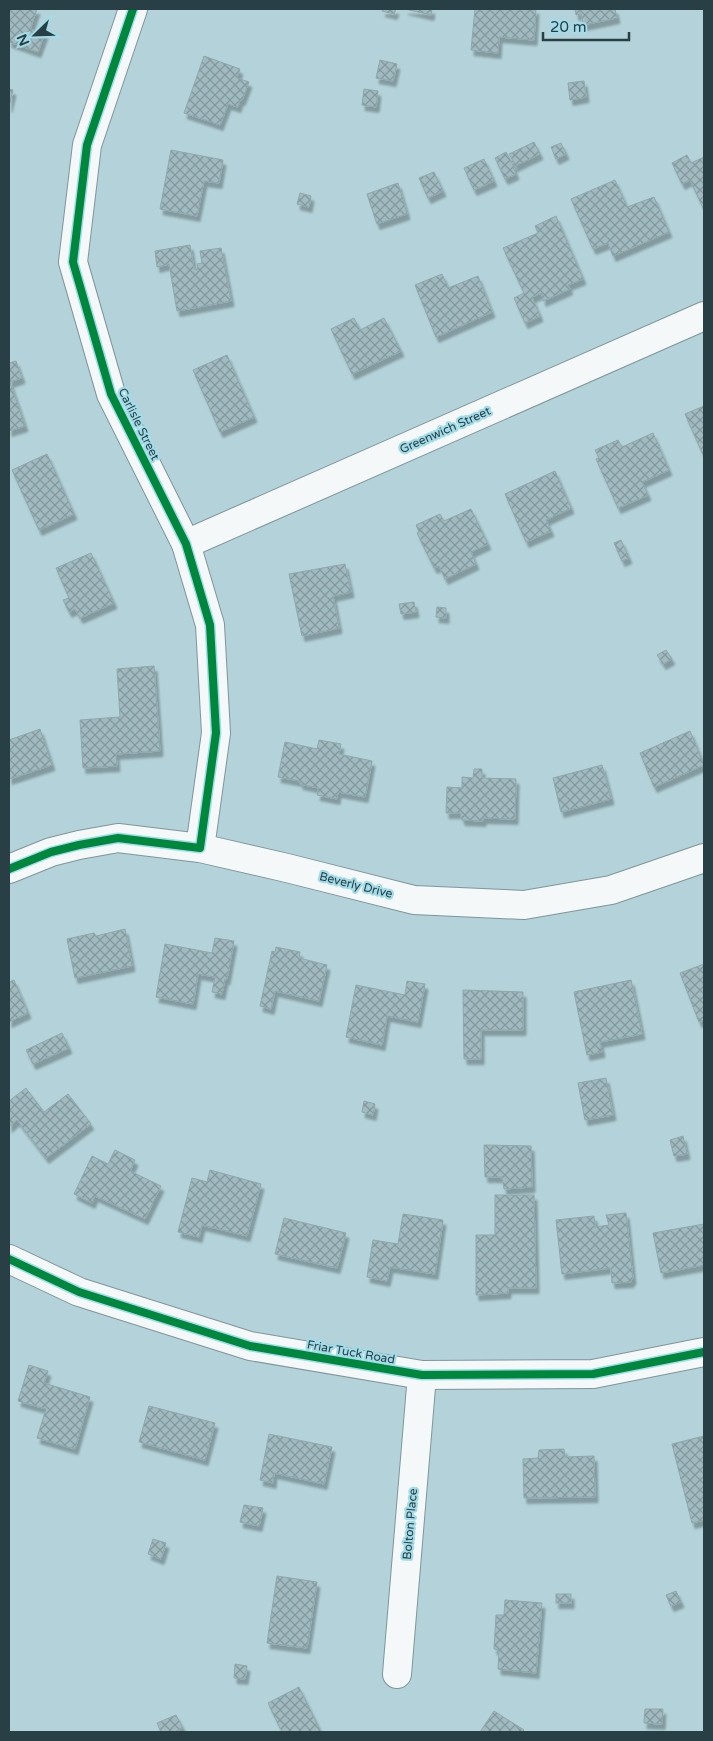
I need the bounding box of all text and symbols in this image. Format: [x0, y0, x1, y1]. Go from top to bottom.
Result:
north arrow [10, 10, 60, 60]
scale bar [543, 10, 629, 42]
text: 20 m [550, 18, 587, 36]
text: N [13, 31, 34, 48]
street label: Carlisle Street [115, 386, 163, 463]
street label: Greenwich Street [397, 404, 493, 456]
street label: Beverly Drive [318, 869, 394, 901]
street label: Friar Tuck Road [306, 1337, 396, 1367]
street label: Bolton Place [400, 1488, 420, 1560]

